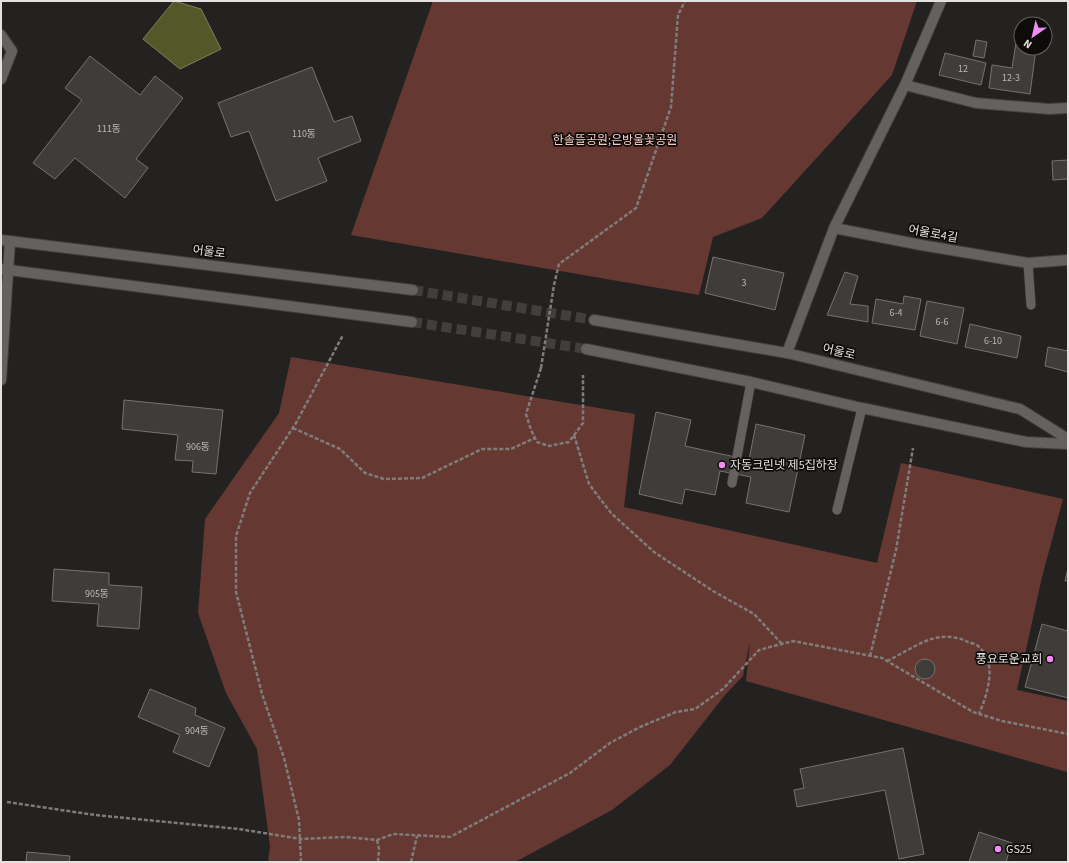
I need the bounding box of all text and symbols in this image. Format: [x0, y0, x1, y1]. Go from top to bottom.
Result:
north arrow [1013, 16, 1053, 56]
text: N [1020, 36, 1035, 52]
house number: 12 [958, 62, 968, 76]
house number: 12-3 [1002, 71, 1020, 85]
house number: 111동 [97, 122, 121, 136]
house number: 110동 [292, 127, 316, 141]
park label: 한솔뜰공원;은방울꽃공원 [553, 132, 677, 149]
street label: 어울로4길 [907, 221, 959, 247]
street label: 어울로 [192, 242, 226, 262]
house number: 3 [742, 276, 747, 290]
house number: 6-4 [889, 306, 903, 320]
house number: 6-6 [935, 315, 949, 329]
house number: 6-10 [984, 334, 1002, 348]
street label: 어울로 [821, 340, 857, 364]
house number: 906동 [186, 440, 210, 454]
place label: 자동크린넷 제5집하장 [730, 457, 838, 474]
marker: 자동크린넷 제5집하장 [717, 460, 727, 470]
house number: 905동 [85, 587, 109, 601]
place label: 풍요로운교회 [976, 651, 1042, 668]
marker: 풍요로운교회 [1045, 654, 1055, 664]
house number: 904동 [185, 724, 209, 738]
place label: GS25 [1006, 841, 1032, 858]
marker: GS25 [993, 844, 1003, 854]

